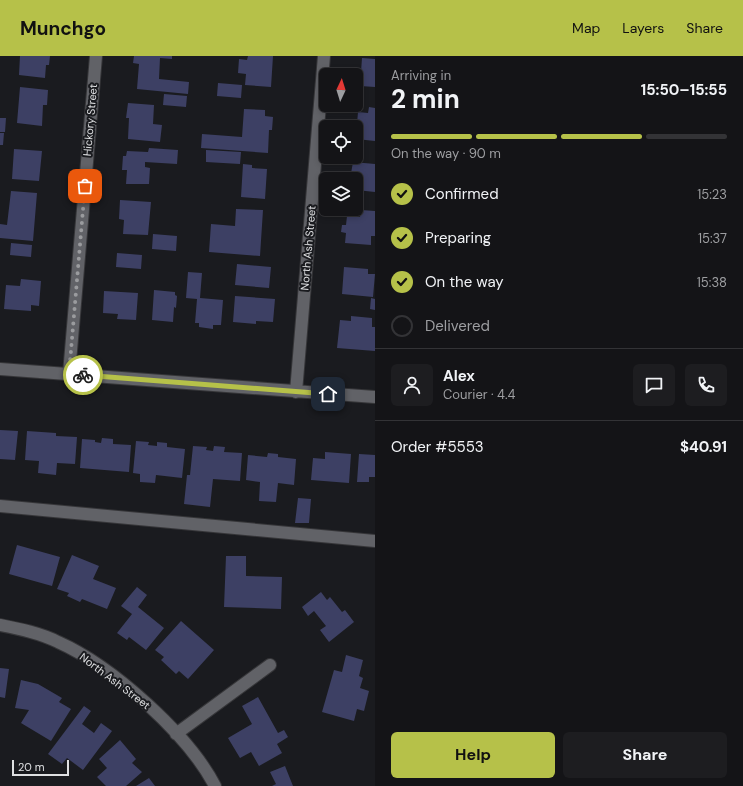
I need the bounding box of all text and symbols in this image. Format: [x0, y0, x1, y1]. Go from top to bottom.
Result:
text: Munchgo [20, 16, 106, 41]
text: Map [572, 19, 600, 37]
text: Layers [622, 19, 664, 37]
text: Share [686, 19, 723, 37]
text: Arriving in [391, 67, 451, 84]
north arrow [319, 68, 363, 112]
map controls [319, 68, 363, 216]
text: 15:50–15:55 [641, 80, 727, 100]
text: 2 min [391, 82, 460, 116]
street label: Hickory Street [80, 83, 100, 157]
button: locate [319, 120, 363, 164]
text: On the way · 90 m [391, 145, 501, 162]
pin [68, 169, 102, 203]
button: layers [319, 172, 363, 216]
icon: bag [74, 175, 96, 197]
icon: check [391, 183, 413, 205]
text: Confirmed [425, 184, 499, 204]
text: 15:23 [697, 186, 727, 203]
street label: North Ash Street [297, 205, 319, 291]
icon: check [391, 227, 413, 249]
text: Preparing [425, 228, 491, 248]
text: 15:37 [698, 230, 727, 247]
icon: check [391, 271, 413, 293]
text: On the way [425, 272, 504, 292]
text: 15:38 [697, 274, 727, 291]
text: Delivered [425, 316, 490, 336]
courier [63, 355, 103, 395]
icon: bike [72, 364, 94, 386]
button: person [391, 364, 433, 406]
button: chat [633, 364, 675, 406]
button: phone [685, 364, 727, 406]
text: Alex [443, 366, 475, 386]
pin [311, 377, 345, 411]
icon: home [317, 383, 339, 405]
text: Courier · 4.4 [443, 386, 515, 403]
text: Order #5553 [391, 437, 484, 457]
text: $40.91 [680, 437, 727, 457]
street label: North Ash Street [77, 650, 153, 712]
button: Help [391, 732, 555, 778]
button: Share [563, 732, 727, 778]
scale bar [12, 758, 69, 777]
text: 20 m [18, 760, 44, 774]

